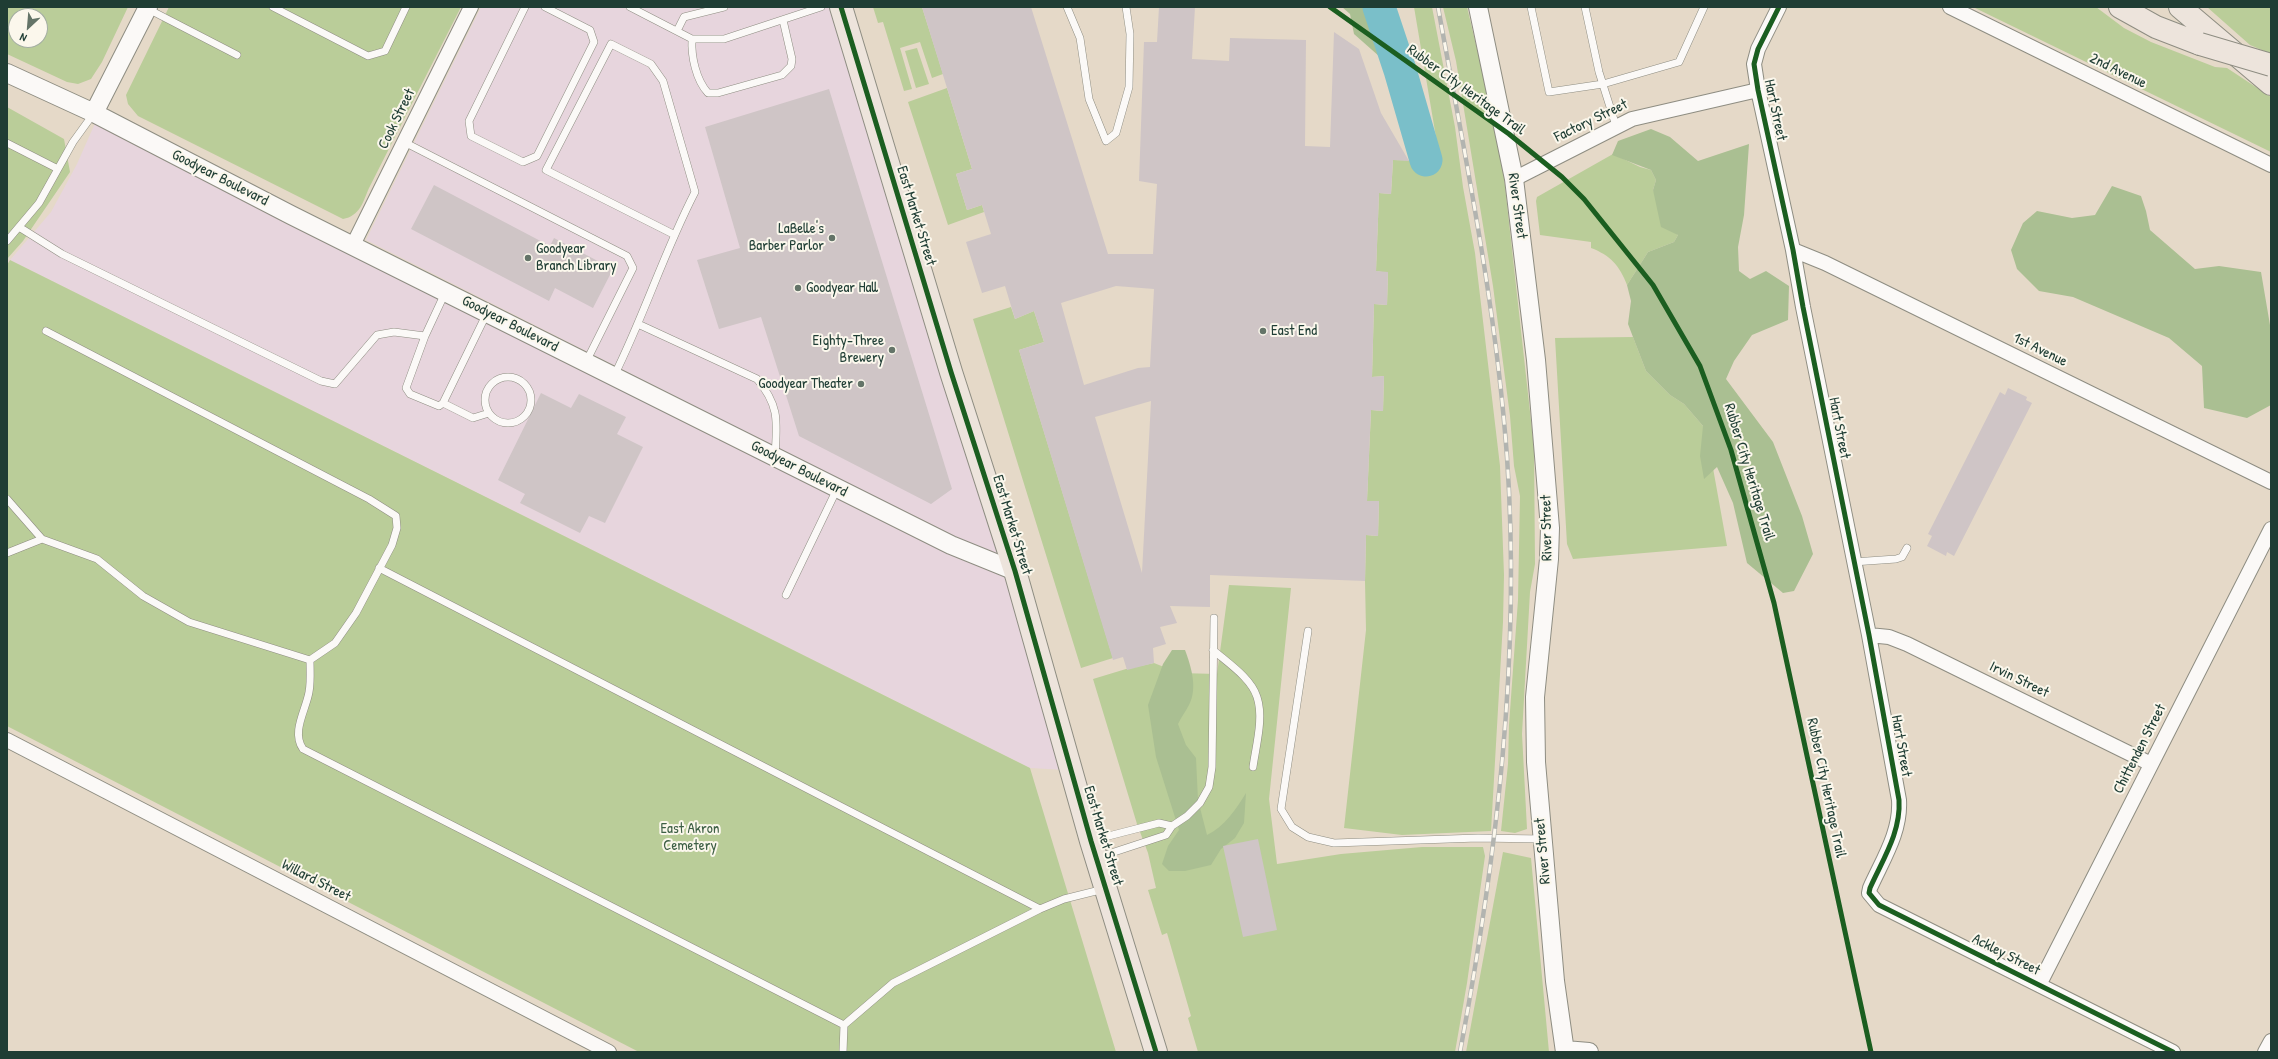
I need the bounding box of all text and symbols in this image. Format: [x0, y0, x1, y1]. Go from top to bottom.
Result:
north arrow [8, 8, 48, 48]
text: N [17, 30, 29, 45]
street label: Rubber City Heritage Trail [1403, 41, 1529, 139]
street label: 2nd Avenue [2087, 50, 2149, 92]
street label: Hart Street [1760, 78, 1790, 142]
street label: Cook Street [375, 86, 419, 152]
street label: Factory Street [1552, 96, 1630, 146]
street label: Goodyear Boulevard [169, 146, 271, 210]
street label: East Market Street [892, 164, 940, 268]
street label: River Street [1503, 172, 1531, 240]
place label: LaBelle's Barber Parlor [749, 220, 824, 255]
marker: LaBelle's Barber Parlor [827, 233, 837, 243]
place label: Goodyear Branch Library [536, 240, 617, 275]
marker: Goodyear Branch Library [523, 253, 533, 263]
place label: Goodyear Hall [806, 279, 878, 297]
marker: Goodyear Hall [793, 283, 803, 293]
street label: Goodyear Boulevard [459, 292, 561, 356]
place label: East End [1271, 322, 1317, 340]
marker: East End [1258, 326, 1268, 336]
street label: 1st Avenue [2010, 329, 2070, 371]
place label: Eighty-Three Brewery [812, 332, 884, 367]
marker: Eighty-Three Brewery [887, 345, 897, 355]
place label: Goodyear Theater [758, 375, 853, 393]
marker: Goodyear Theater [856, 379, 866, 389]
street label: Hart Street [1824, 396, 1854, 460]
street label: Rubber City Heritage Trail [1720, 401, 1778, 543]
street label: Goodyear Boulevard [748, 437, 850, 501]
street label: East Market Street [988, 473, 1036, 577]
street label: River Street [1537, 495, 1557, 561]
street label: Irvin Street [1986, 658, 2052, 702]
street label: Chittenden Street [2110, 701, 2170, 797]
street label: Hart Street [1887, 714, 1915, 778]
street label: Rubber City Heritage Trail [1802, 717, 1850, 859]
street label: East Market Street [1079, 784, 1127, 888]
street label: River Street [1531, 817, 1555, 885]
park label: East Akron Cemetery [660, 820, 720, 855]
street label: Willard Street [279, 856, 353, 906]
street label: Ackley Street [1969, 930, 2043, 980]

